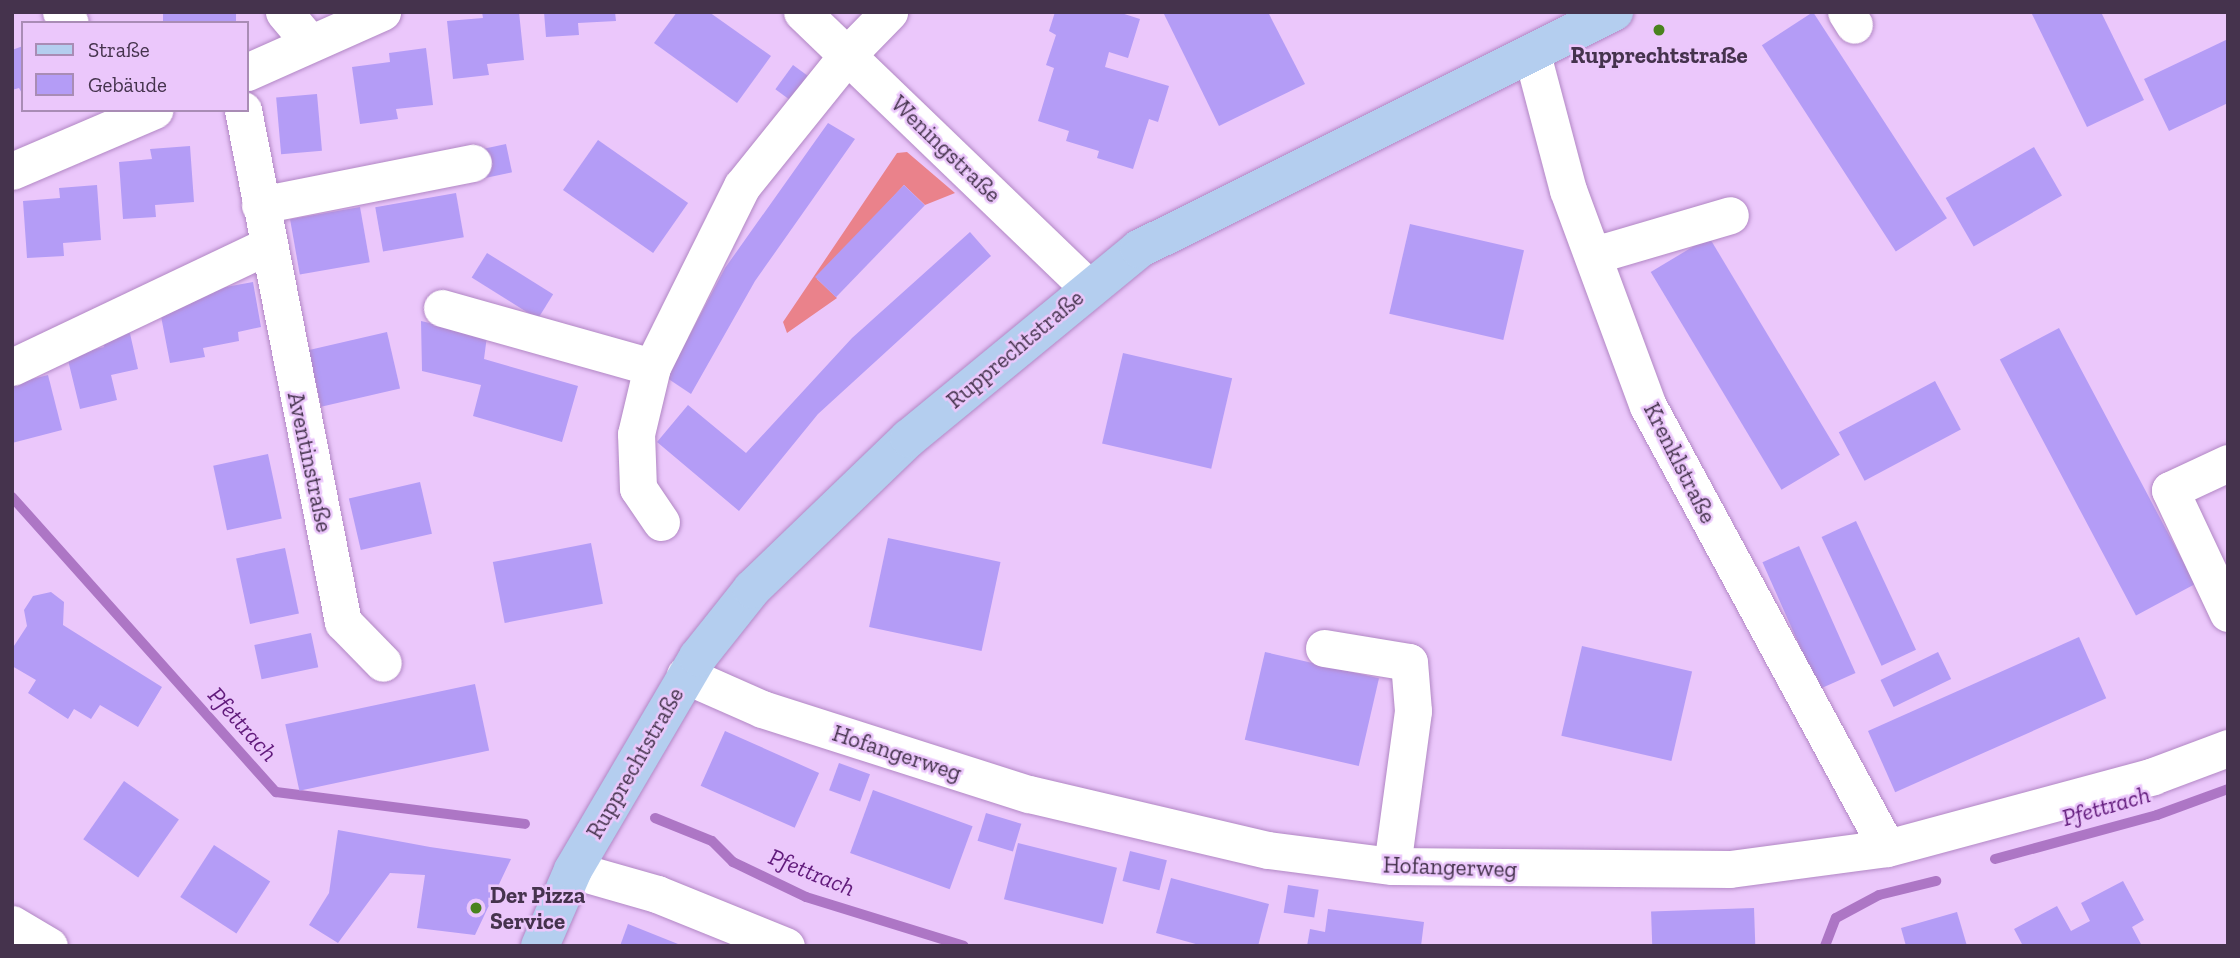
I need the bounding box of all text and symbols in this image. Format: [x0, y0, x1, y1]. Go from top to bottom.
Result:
legend [21, 21, 248, 112]
marker: Rupprechtstraße [1651, 22, 1667, 38]
text: Straße [88, 37, 150, 62]
place label: Rupprechtstraße [1570, 41, 1748, 69]
text: Gebäude [88, 72, 167, 97]
street label: Weningstraße [885, 90, 1007, 208]
street label: Rupprechtstraße [941, 284, 1089, 414]
street label: Aventinstraße [282, 389, 338, 535]
street label: Krenklstraße [1638, 398, 1722, 528]
water label: Pfettrach [202, 681, 284, 767]
street label: Rupprechtstraße [581, 682, 689, 844]
street label: Hofangerweg [829, 719, 965, 787]
water label: Pfettrach [2059, 780, 2153, 832]
water label: Pfettrach [765, 842, 859, 902]
street label: Hofangerweg [1383, 851, 1517, 883]
place label: Der Pizza Service [490, 881, 586, 935]
marker: Der Pizza Service [468, 900, 484, 916]

